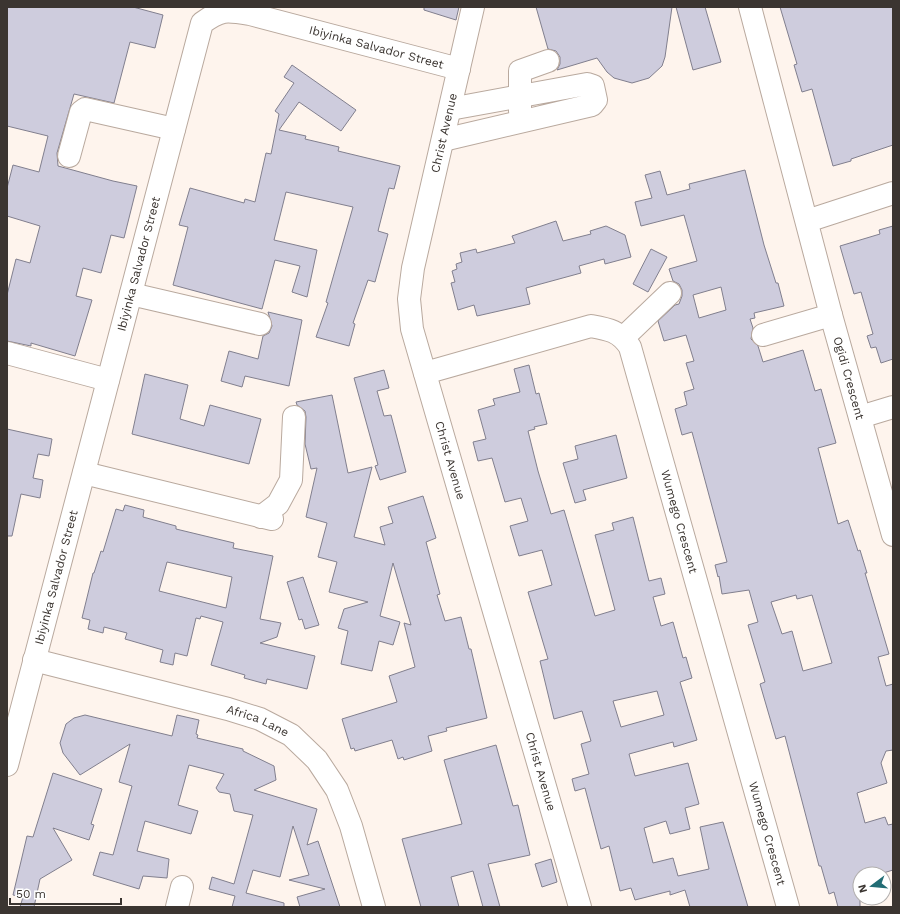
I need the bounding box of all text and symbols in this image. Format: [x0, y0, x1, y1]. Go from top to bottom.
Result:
street label: Ibiyinka Salvador Street [308, 23, 445, 72]
street label: Christ Avenue [428, 92, 460, 174]
street label: Ibiyinka Salvador Street [114, 195, 163, 333]
street label: Ogidi Crescent [830, 335, 867, 421]
street label: Christ Avenue [432, 419, 468, 501]
street label: Wumego Crescent [658, 468, 701, 575]
street label: Ibiyinka Salvador Street [32, 509, 81, 646]
street label: Africa Lane [225, 702, 291, 740]
street label: Christ Avenue [523, 731, 559, 813]
street label: Wumego Crescent [746, 780, 789, 887]
north arrow [852, 866, 892, 906]
scale bar [10, 880, 121, 906]
text: N [855, 883, 870, 894]
text: 50 m [16, 887, 46, 901]

